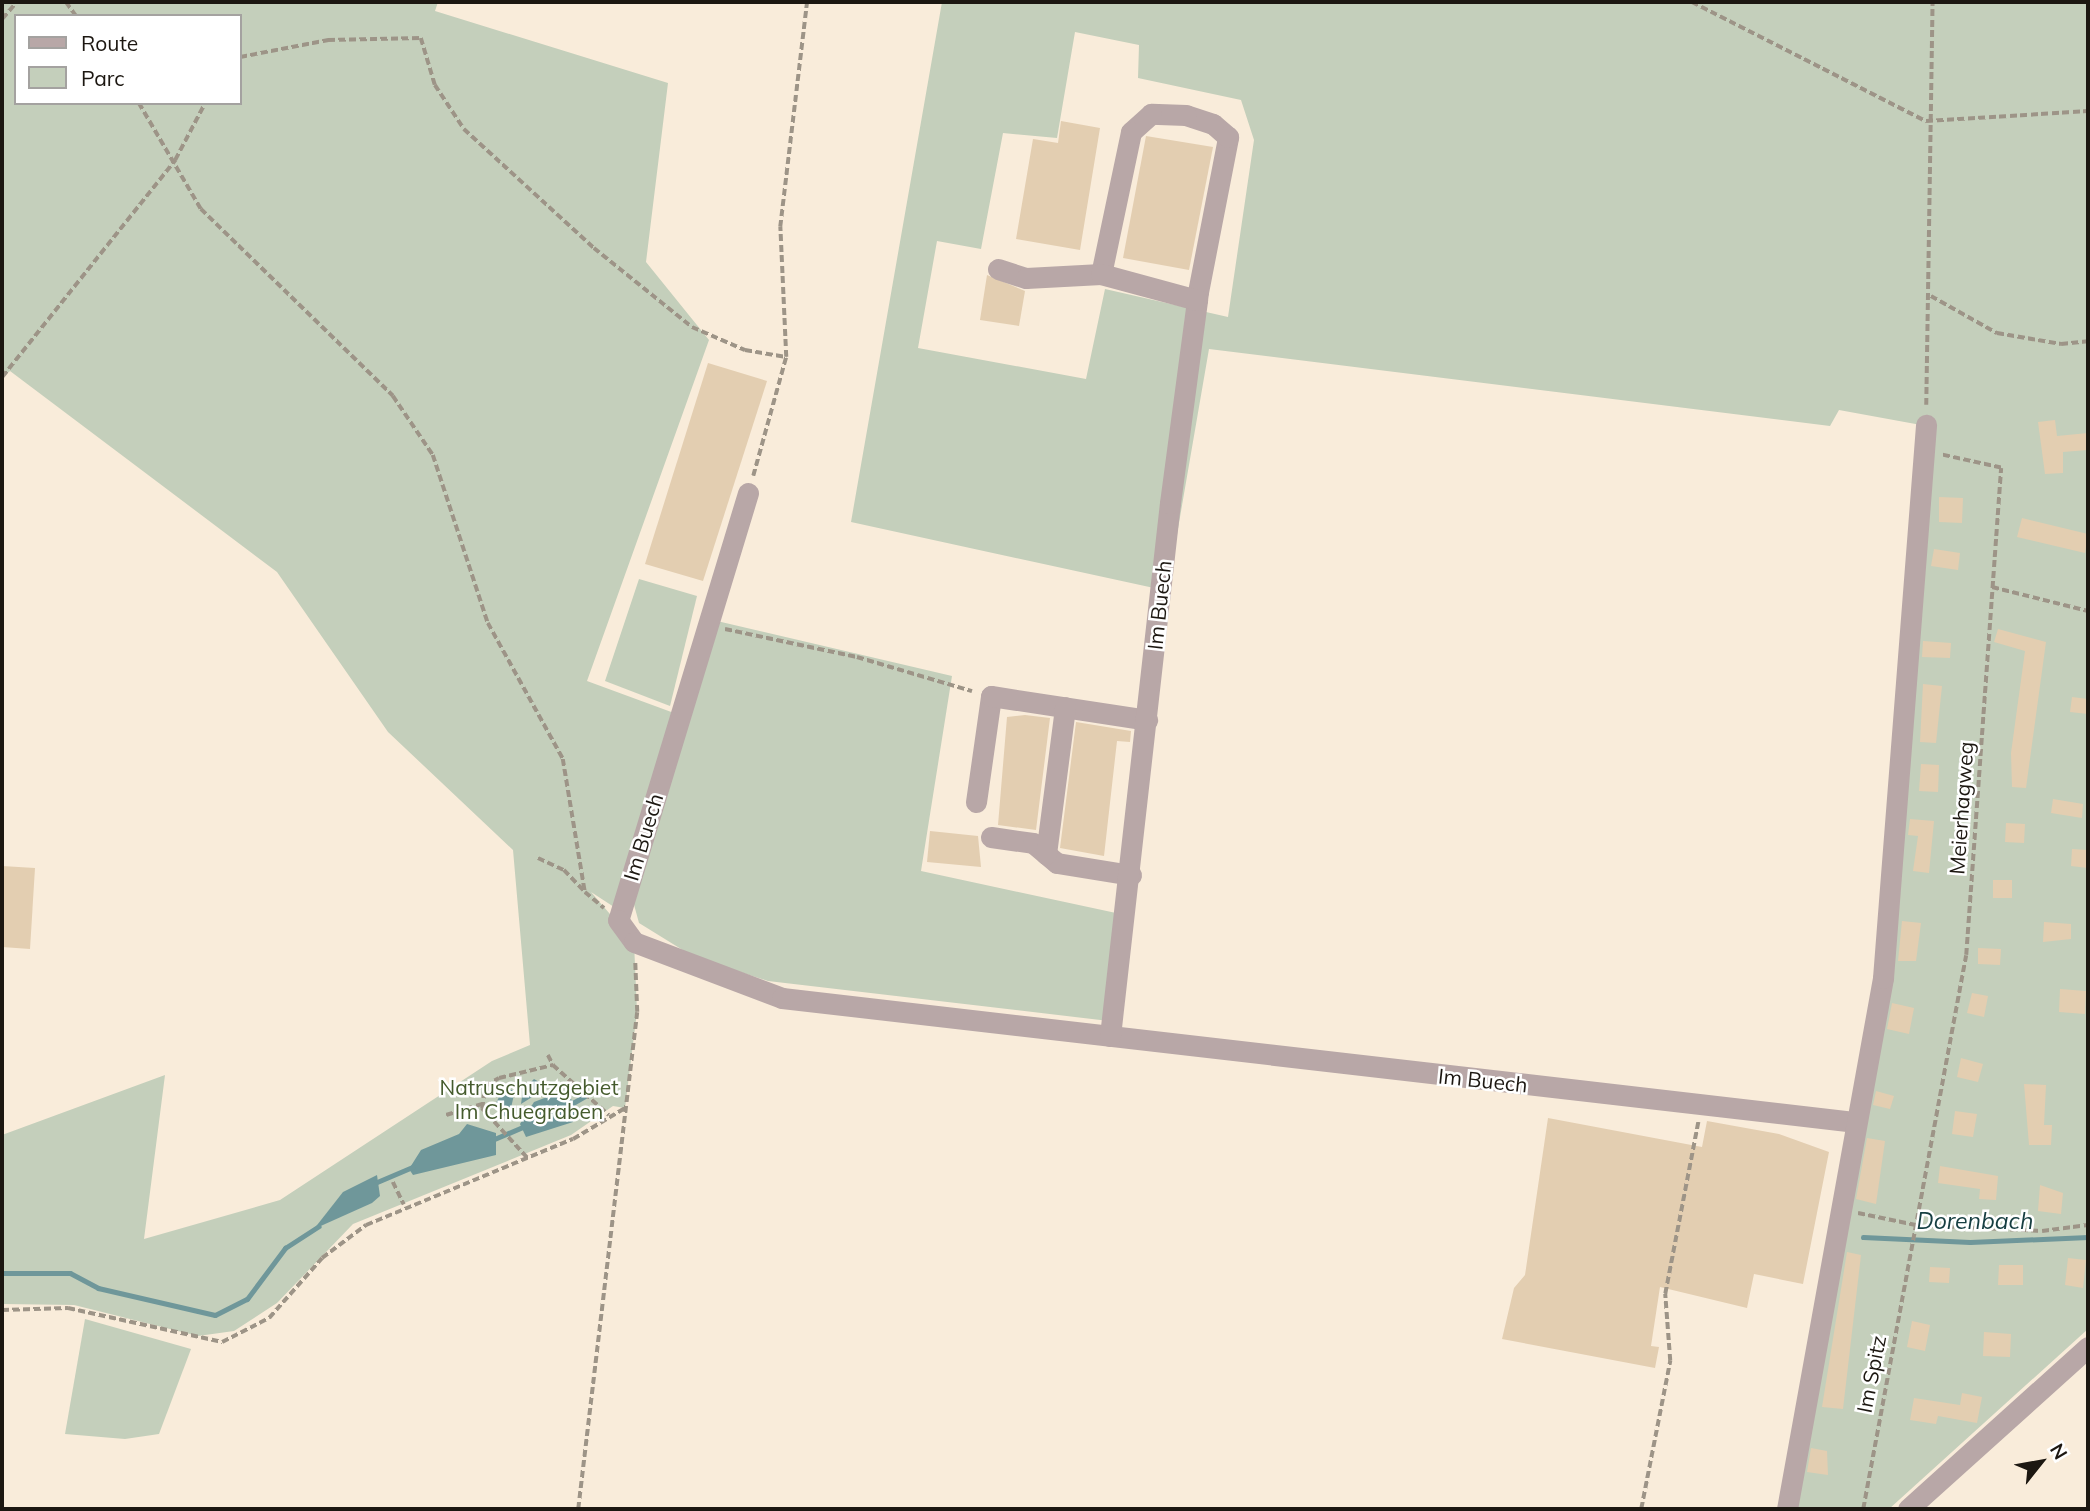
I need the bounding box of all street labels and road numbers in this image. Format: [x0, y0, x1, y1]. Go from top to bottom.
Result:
street label: Im Buech [1142, 559, 1176, 651]
street label: Meierhagweg [1944, 741, 1978, 875]
street label: Im Buech [618, 790, 668, 884]
street label: Im Buech [1437, 1063, 1529, 1097]
street label: Im Spitz [1851, 1333, 1891, 1415]

